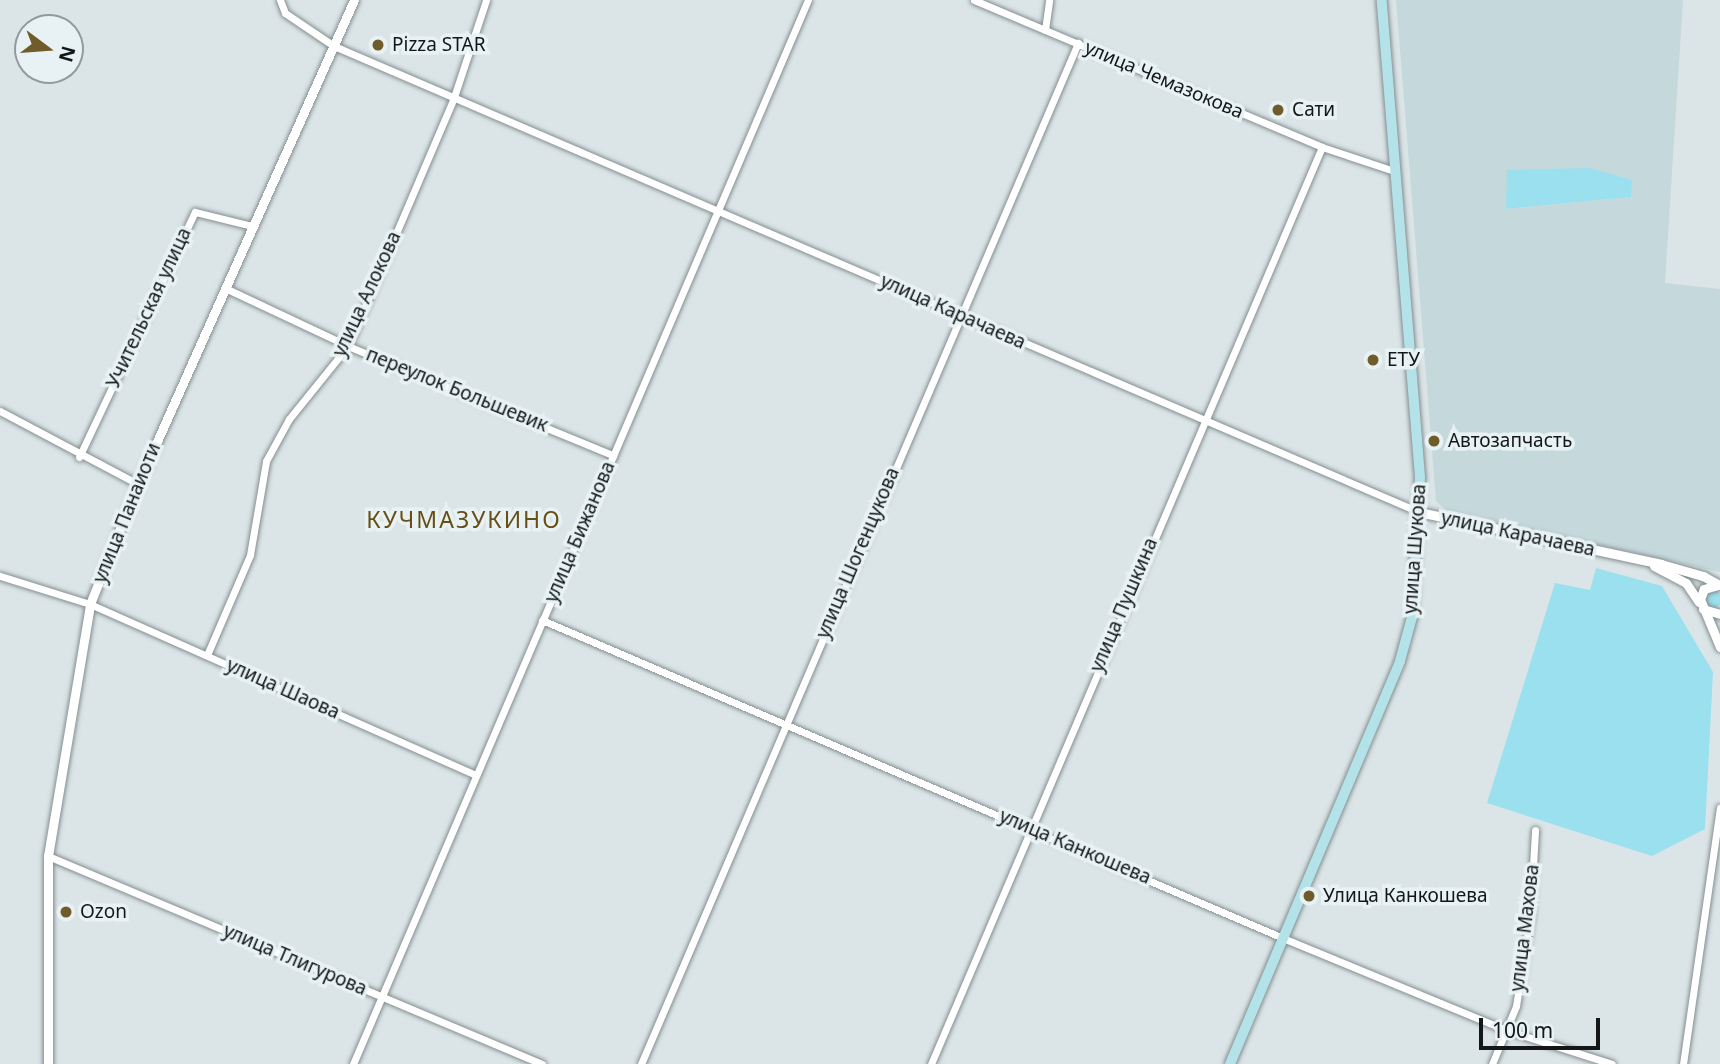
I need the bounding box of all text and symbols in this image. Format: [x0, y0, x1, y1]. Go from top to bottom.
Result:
north arrow [14, 14, 84, 84]
place label: Pizza STAR [392, 34, 485, 56]
street label: улица Чемазокова [1081, 36, 1247, 124]
marker: Pizza STAR [370, 37, 386, 53]
text: N [53, 43, 82, 65]
place label: Сати [1292, 99, 1335, 121]
marker: Сати [1270, 102, 1286, 118]
street label: Учительская улица [102, 224, 196, 392]
street label: улица Алокова [328, 228, 406, 360]
street label: улица Карачаева [877, 270, 1029, 354]
street label: переулок Большевик [363, 343, 551, 437]
place label: ЕТУ [1387, 349, 1420, 371]
marker: ЕТУ [1365, 352, 1381, 368]
place label: Автозапчасть [1448, 430, 1572, 452]
marker: Автозапчасть [1426, 433, 1442, 449]
street label: улица Панаиоти [89, 440, 165, 586]
street label: улица Бижанова [540, 458, 620, 606]
street label: улица Шогенцукова [812, 464, 904, 642]
street label: улица Шукова [1399, 483, 1431, 615]
district label: КУЧМАЗУКИНО [368, 505, 560, 533]
street label: улица Карачаева [1439, 507, 1597, 561]
street label: улица Пушкина [1085, 534, 1163, 676]
street label: улица Шаова [223, 654, 343, 724]
street label: улица Канкошева [996, 805, 1154, 889]
street label: улица Махова [1506, 863, 1544, 993]
place label: Улица Канкошева [1323, 885, 1487, 907]
marker: Улица Канкошева [1301, 888, 1317, 904]
place label: Ozon [80, 901, 127, 923]
marker: Ozon [58, 904, 74, 920]
street label: улица Тлигурова [220, 919, 370, 1001]
scale bar [1482, 1004, 1603, 1048]
text: 100 m [1492, 1016, 1553, 1044]

